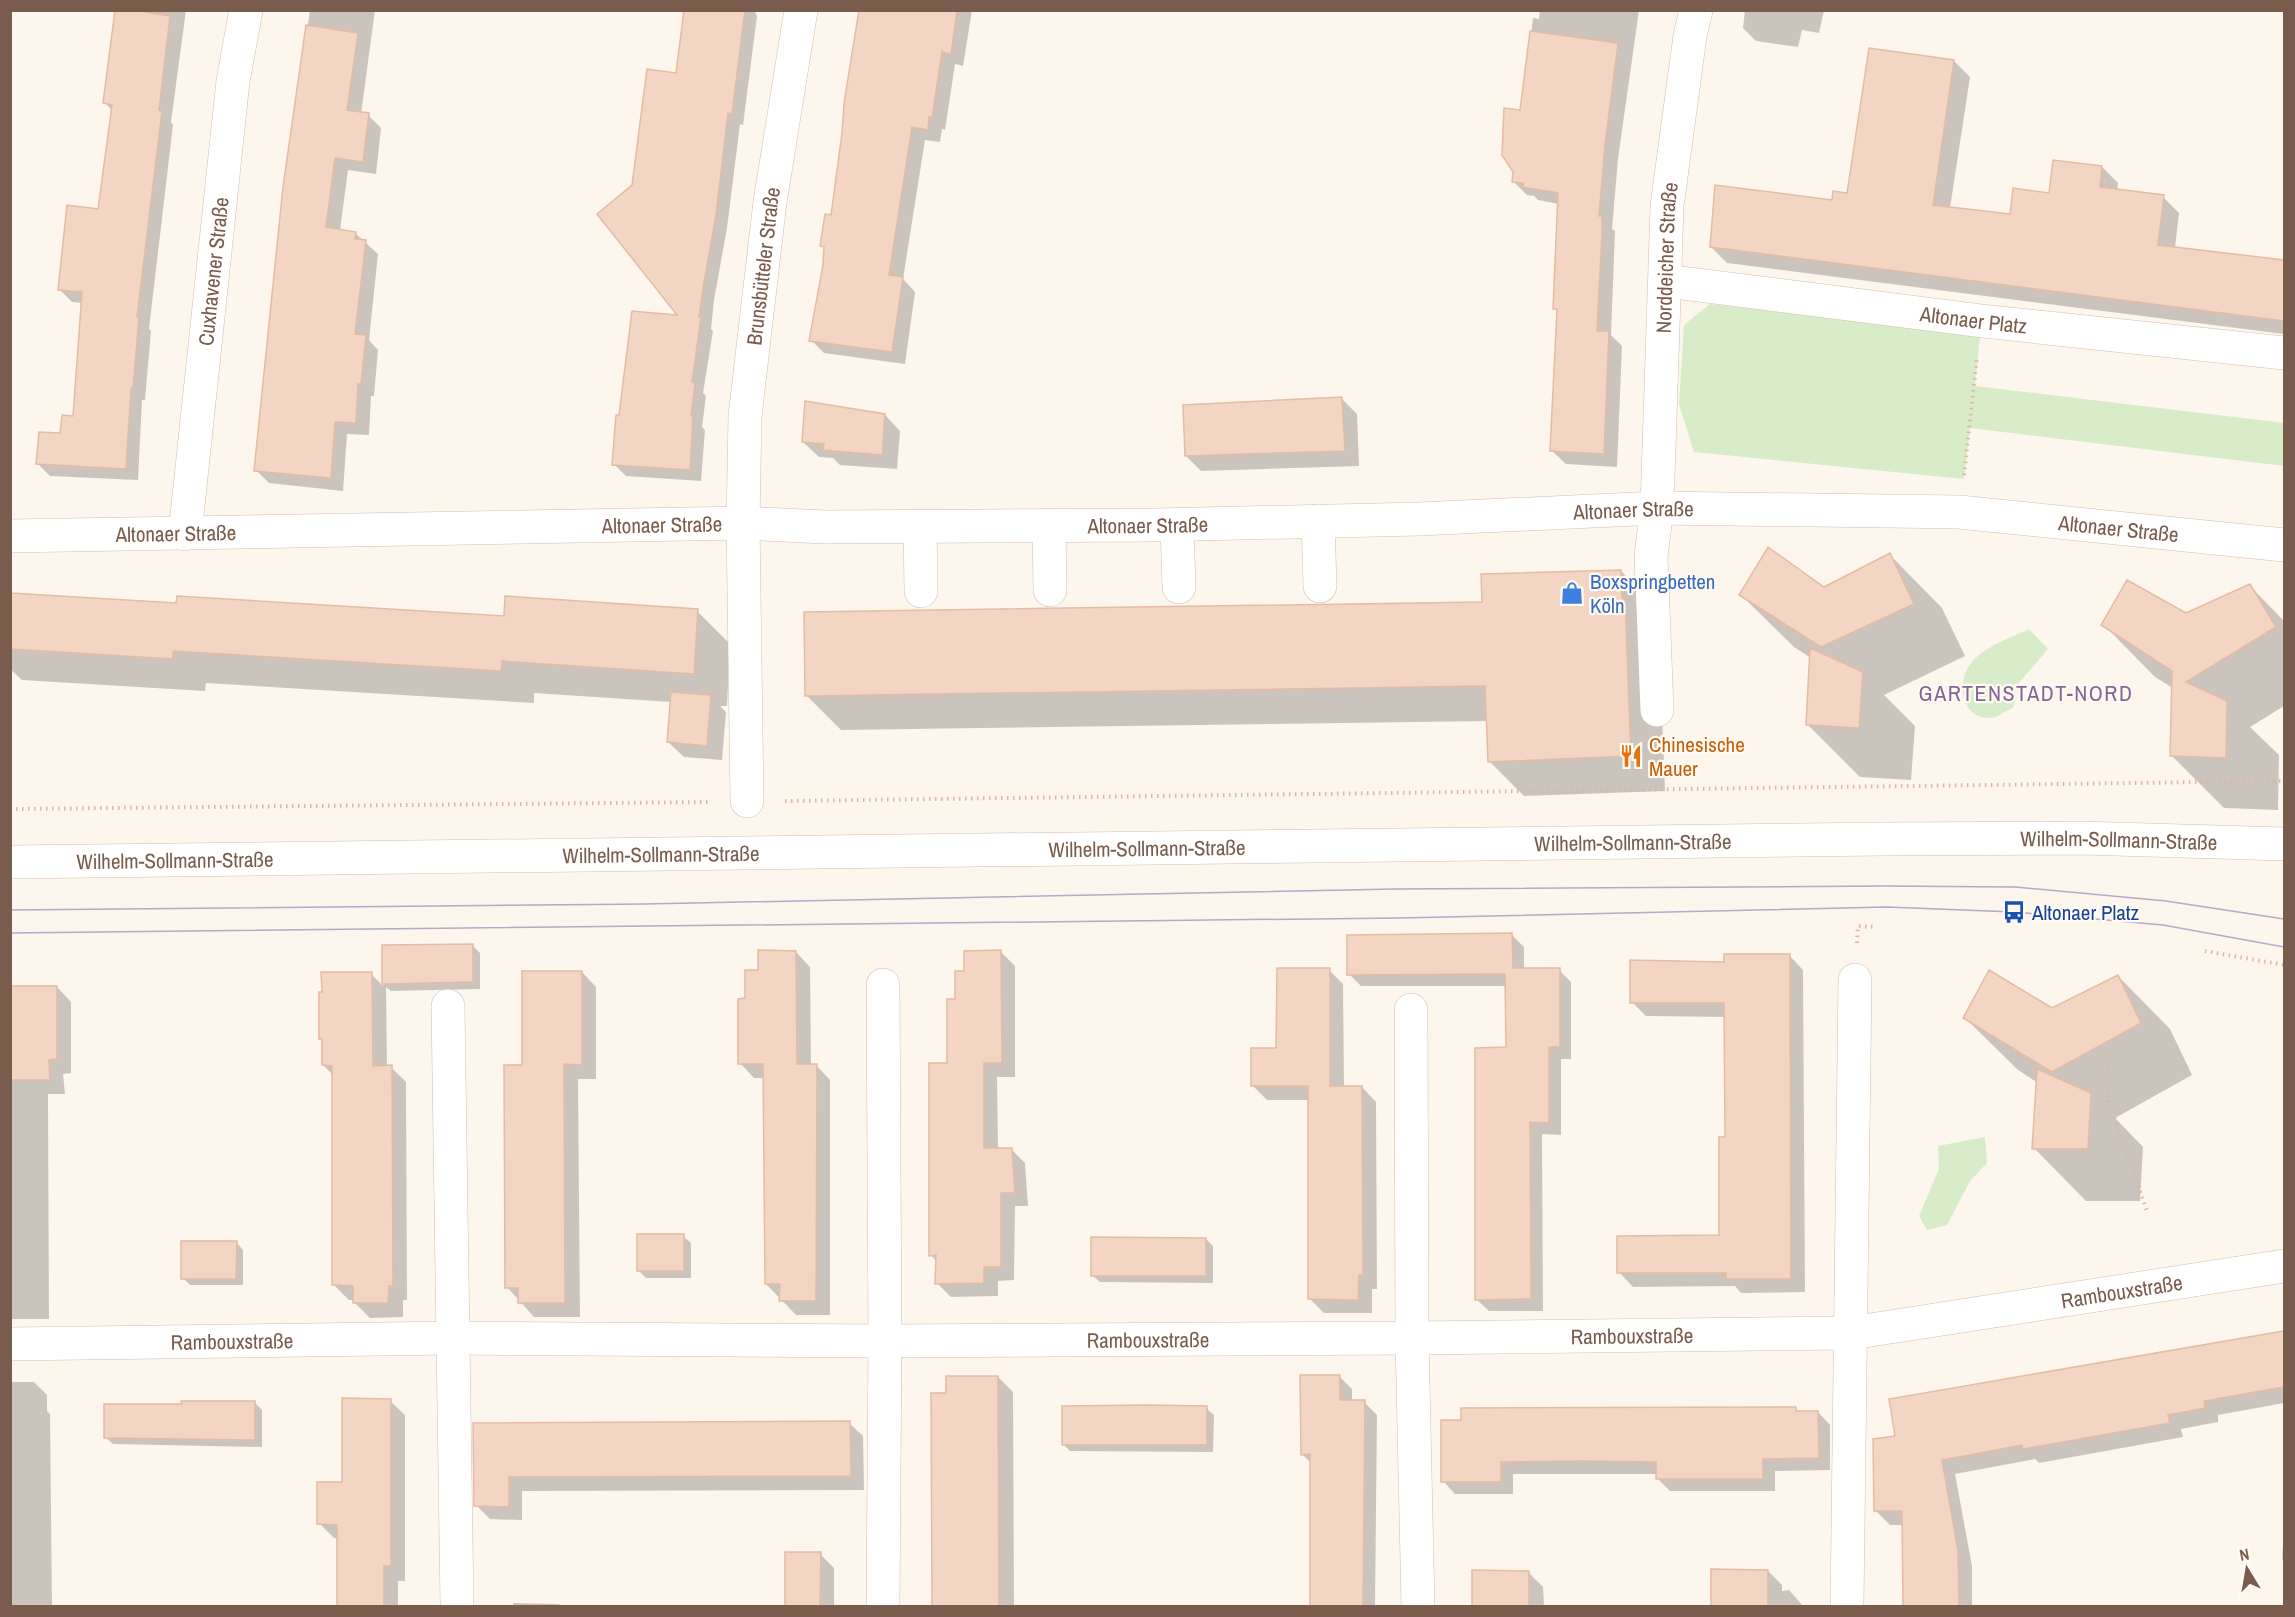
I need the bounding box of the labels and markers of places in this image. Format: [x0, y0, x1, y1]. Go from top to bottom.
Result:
place label: Boxspringbetten Köln [1590, 567, 1715, 620]
shop icon: Boxspringbetten Köln [1559, 580, 1585, 606]
place label: Chinesische Mauer [1649, 730, 1745, 783]
restaurant icon: Chinesische Mauer [1618, 743, 1644, 769]
place label: Altonaer Platz [2031, 898, 2140, 927]
bus stop icon: Altonaer Platz [2001, 899, 2027, 925]

